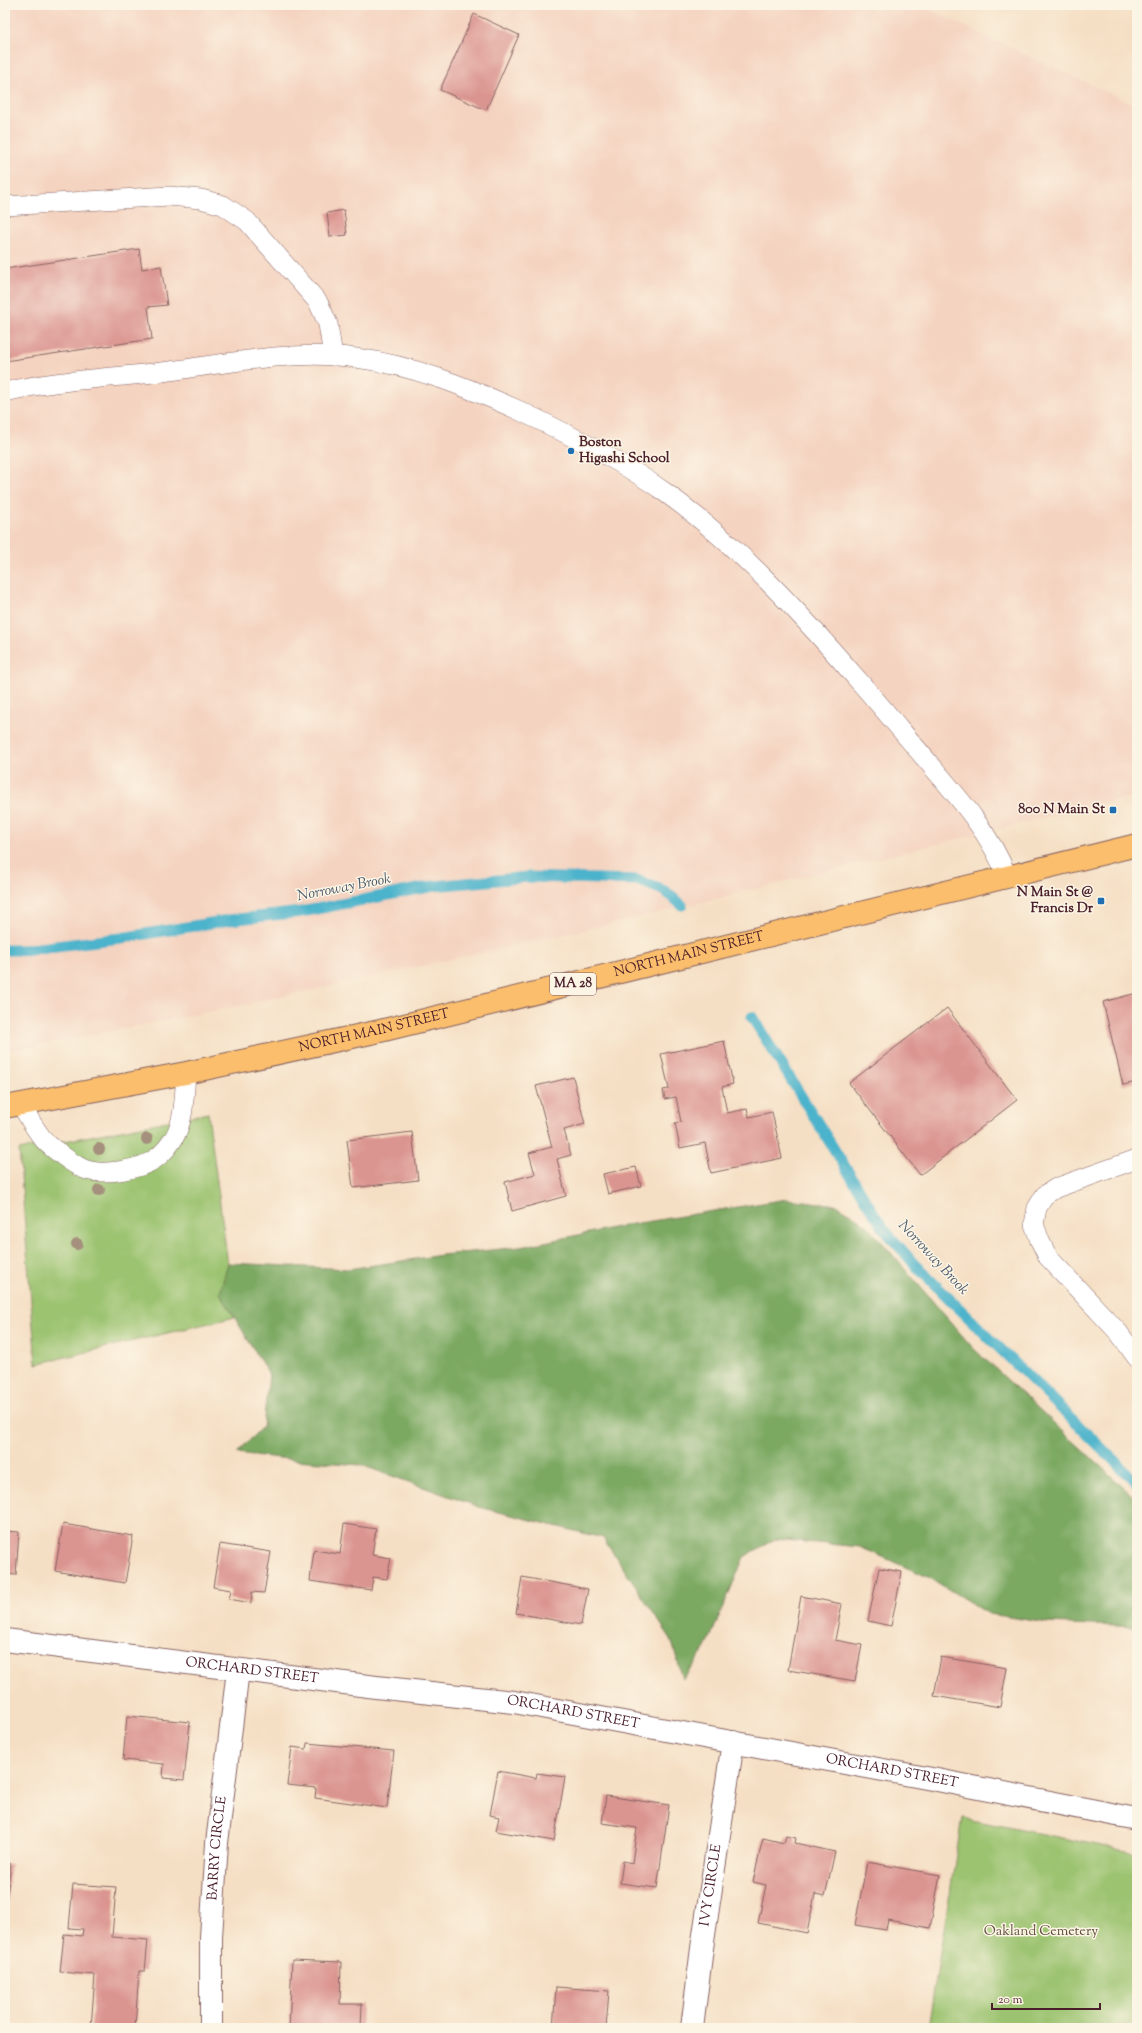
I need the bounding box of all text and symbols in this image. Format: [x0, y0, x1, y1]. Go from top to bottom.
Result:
place label: Boston Higashi School [579, 433, 670, 469]
marker: Boston Higashi School [566, 446, 576, 456]
place label: 800 N Main St [1018, 800, 1105, 820]
marker: 800 N Main St [1108, 805, 1118, 815]
water label: Norroway Brook [295, 869, 393, 907]
place label: N Main St @ Francis Dr [1017, 883, 1094, 919]
marker: N Main St @ Francis Dr [1096, 896, 1106, 906]
street label: NORTH MAIN STREET [612, 927, 766, 983]
road number: MA 28 [550, 973, 596, 995]
street label: NORTH MAIN STREET [297, 1004, 452, 1058]
water label: Norroway Brook [893, 1216, 973, 1300]
street label: ORCHARD STREET [184, 1653, 320, 1690]
street label: ORCHARD STREET [506, 1691, 641, 1735]
street label: ORCHARD STREET [824, 1750, 960, 1794]
street label: BARRY CIRCLE [203, 1794, 233, 1901]
street label: IVY CIRCLE [695, 1842, 728, 1928]
park label: Oakland Cemetery [984, 1922, 1098, 1942]
scale bar [992, 1985, 1100, 2011]
text: 20 m [998, 1991, 1023, 2009]

